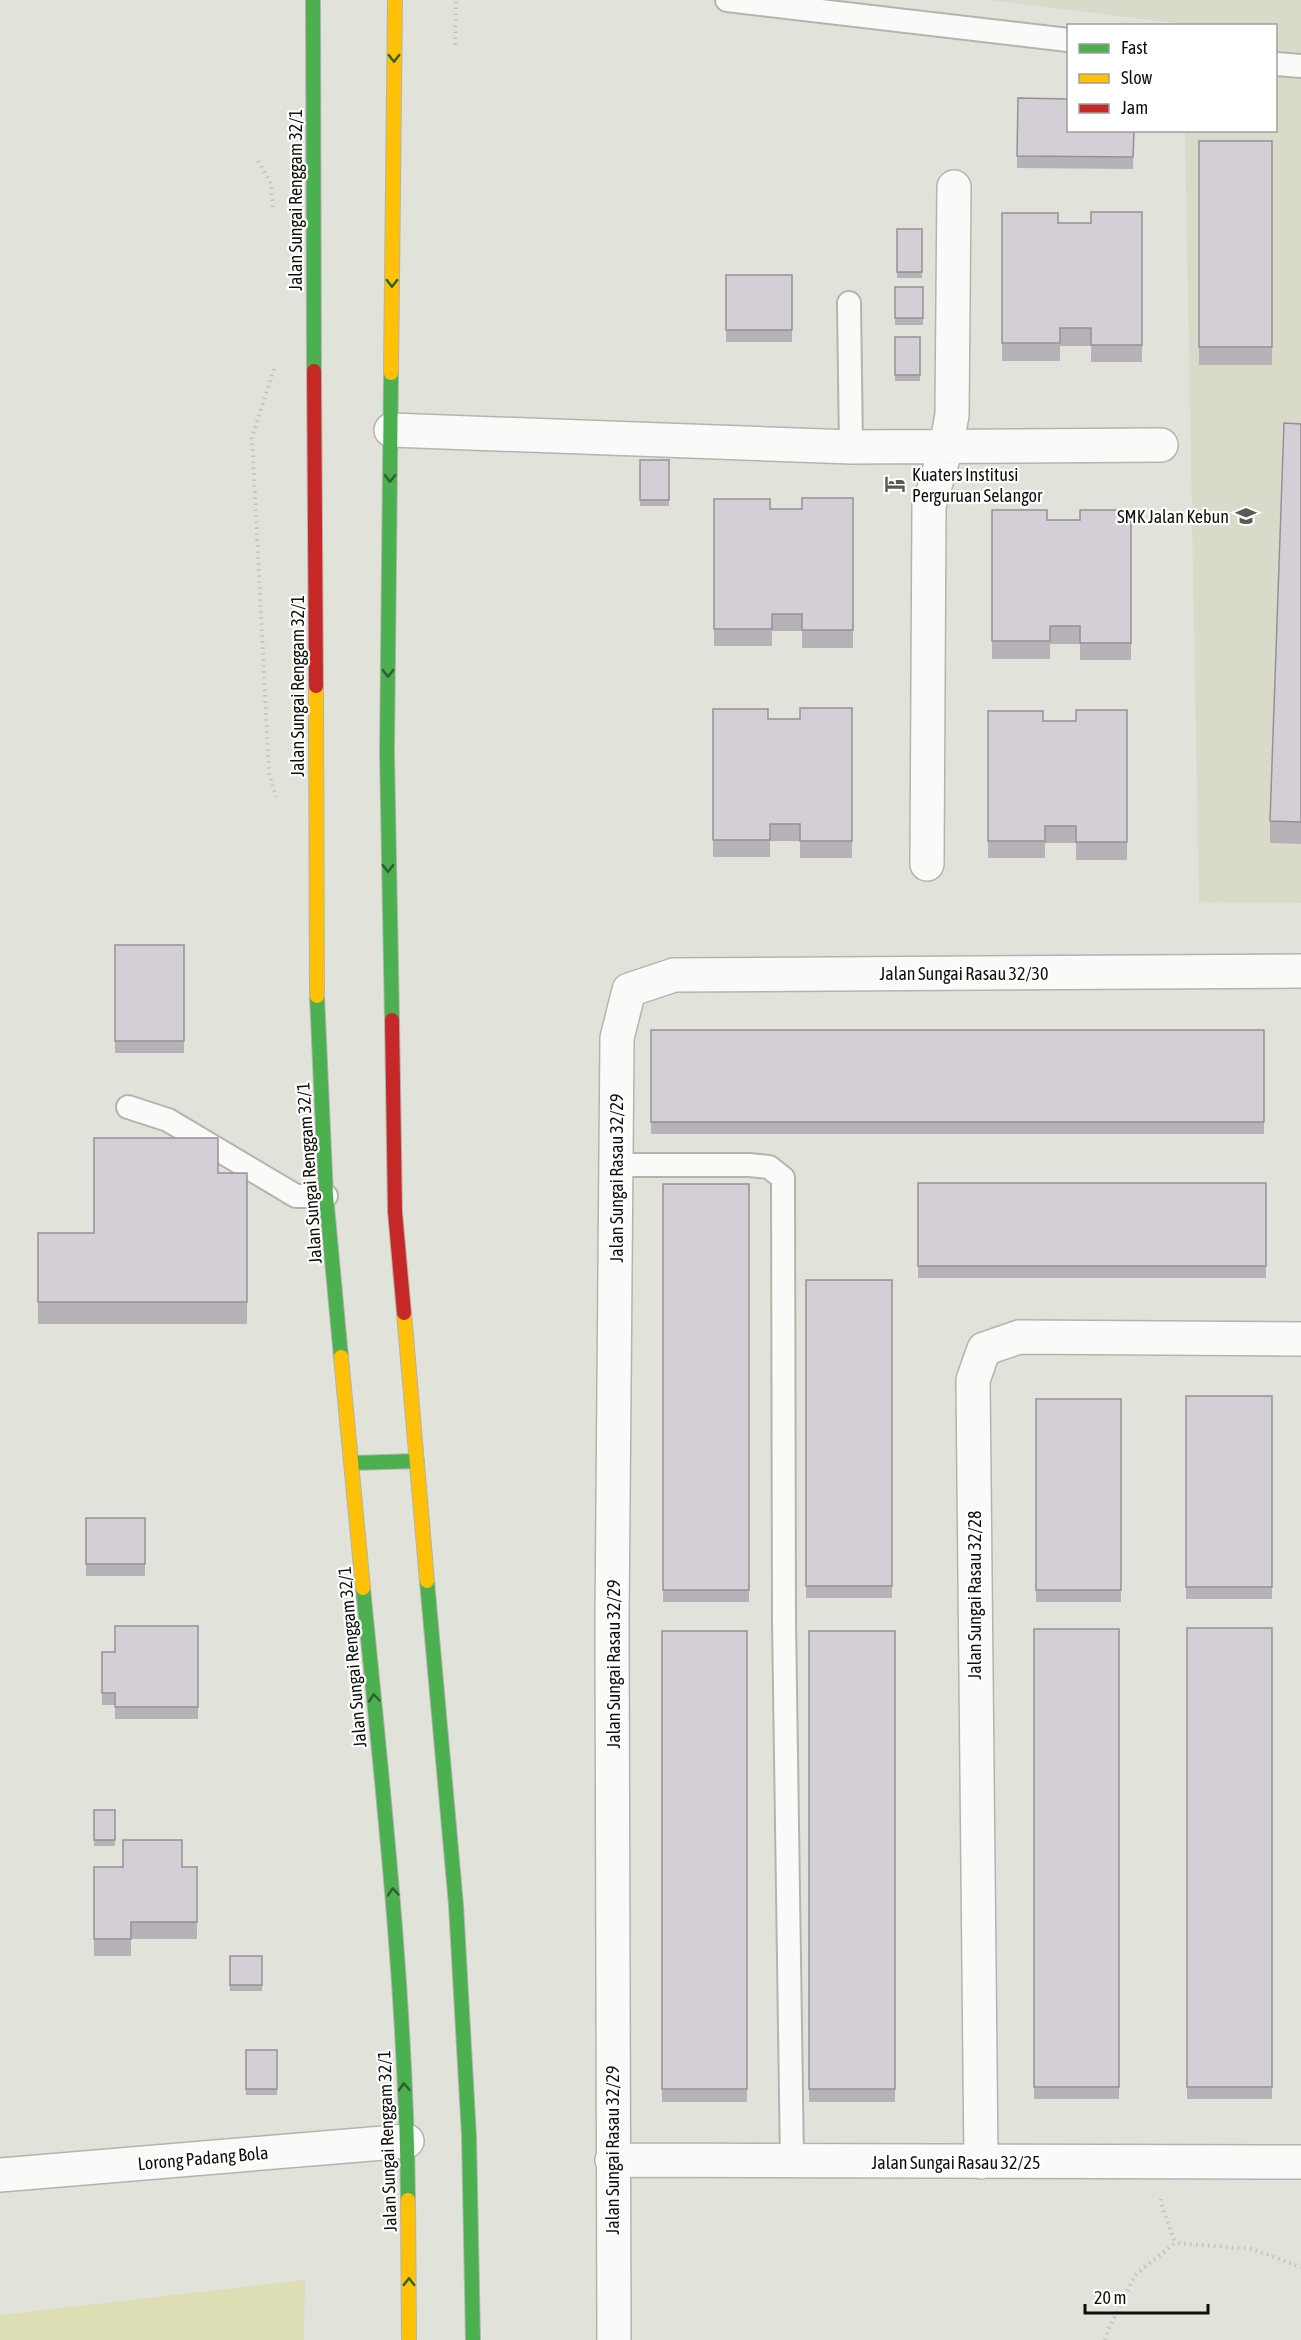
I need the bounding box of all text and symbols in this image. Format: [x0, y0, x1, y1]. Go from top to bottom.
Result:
legend [1067, 24, 1277, 132]
text: Fast [1121, 37, 1148, 58]
one-way arrow [388, 54, 400, 63]
text: Slow [1121, 67, 1152, 88]
text: Jam [1121, 97, 1148, 118]
street label: Jalan Sungai Renggam 32/1 [285, 109, 306, 291]
one-way arrow [386, 278, 398, 287]
place label: Kuaters Institusi Perguruan Selangor [912, 464, 1043, 506]
hotel icon: Kuaters Institusi Perguruan Selangor [883, 472, 907, 496]
one-way arrow [384, 473, 396, 482]
school or university icon: SMK Jalan Kebun [1234, 504, 1258, 528]
place label: SMK Jalan Kebun [1117, 506, 1229, 527]
street label: Jalan Sungai Renggam 32/1 [287, 595, 308, 777]
one-way arrow [382, 668, 394, 677]
one-way arrow [382, 863, 395, 872]
street label: Jalan Sungai Rasau 32/30 [880, 963, 1048, 984]
street label: Jalan Sungai Renggam 32/1 [292, 1082, 326, 1264]
street label: Jalan Sungai Rasau 32/29 [606, 1094, 627, 1262]
street label: Jalan Sungai Rasau 32/28 [964, 1511, 985, 1679]
street label: Jalan Sungai Renggam 32/1 [334, 1566, 370, 1748]
street label: Jalan Sungai Rasau 32/29 [603, 1580, 624, 1748]
one-way arrow [368, 1693, 381, 1702]
one-way arrow [387, 1887, 400, 1896]
street label: Jalan Sungai Renggam 32/1 [373, 2050, 401, 2232]
street label: Jalan Sungai Rasau 32/29 [602, 2066, 623, 2234]
one-way arrow [398, 2082, 411, 2091]
street label: Lorong Padang Bola [137, 2142, 269, 2174]
street label: Jalan Sungai Rasau 32/25 [872, 2152, 1040, 2173]
one-way arrow [403, 2277, 415, 2286]
scale bar [1085, 2277, 1208, 2315]
text: 20 m [1094, 2287, 1126, 2308]

